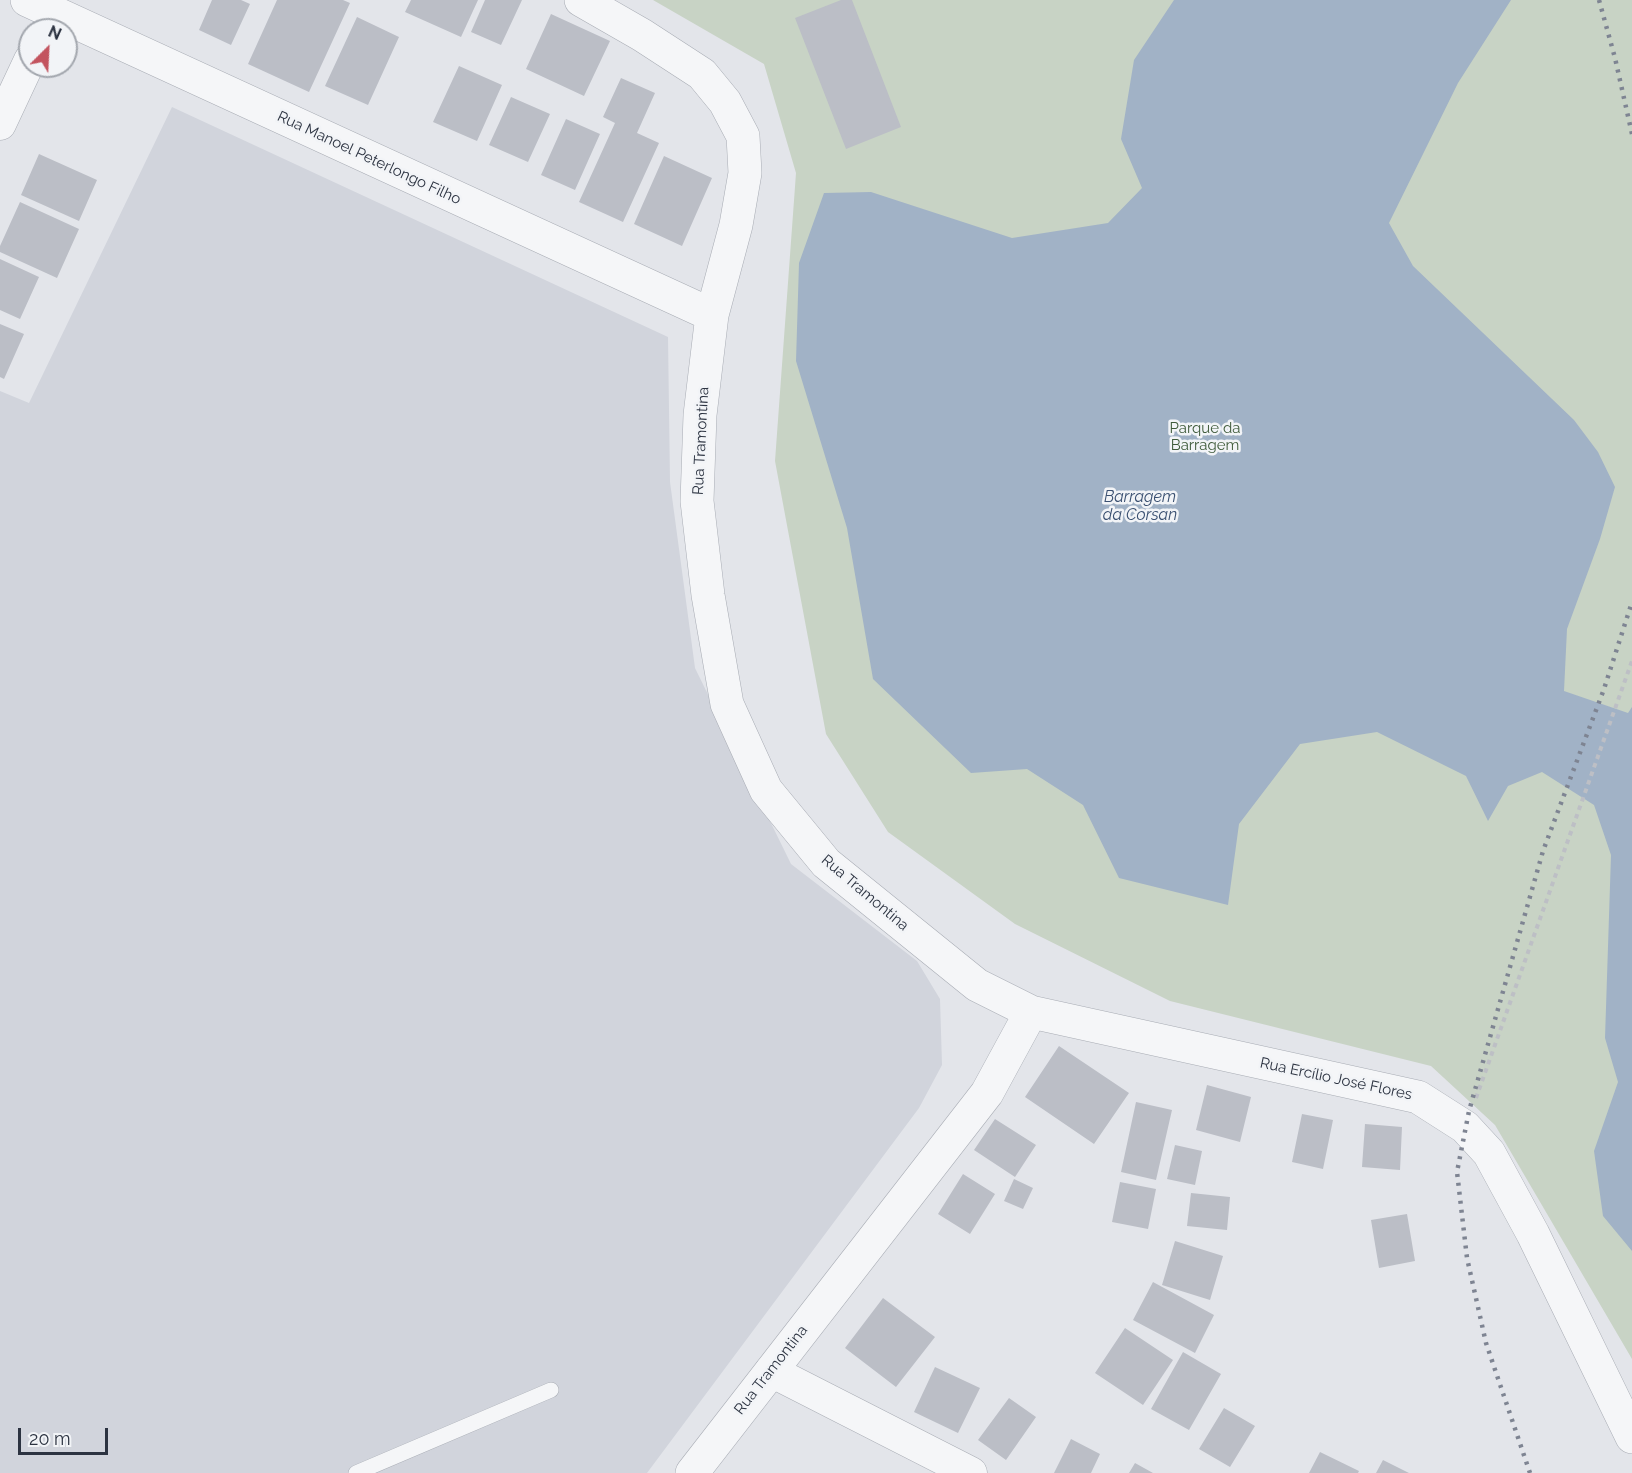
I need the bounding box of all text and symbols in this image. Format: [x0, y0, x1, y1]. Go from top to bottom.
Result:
north arrow [18, 18, 78, 78]
text: N [45, 22, 64, 44]
street label: Rua Manoel Peterlongo Filho [274, 107, 464, 209]
street label: Rua Tramontina [689, 386, 713, 496]
park label: Parque da Barragem [1170, 419, 1240, 454]
water label: Barragem da Corsan [1103, 487, 1177, 525]
street label: Rua Tramontina [818, 851, 912, 935]
street label: Rua Ercílio José Flores [1258, 1054, 1414, 1104]
street label: Rua Tramontina [731, 1322, 811, 1418]
scale bar [21, 1416, 111, 1454]
text: 20 m [29, 1428, 71, 1449]

